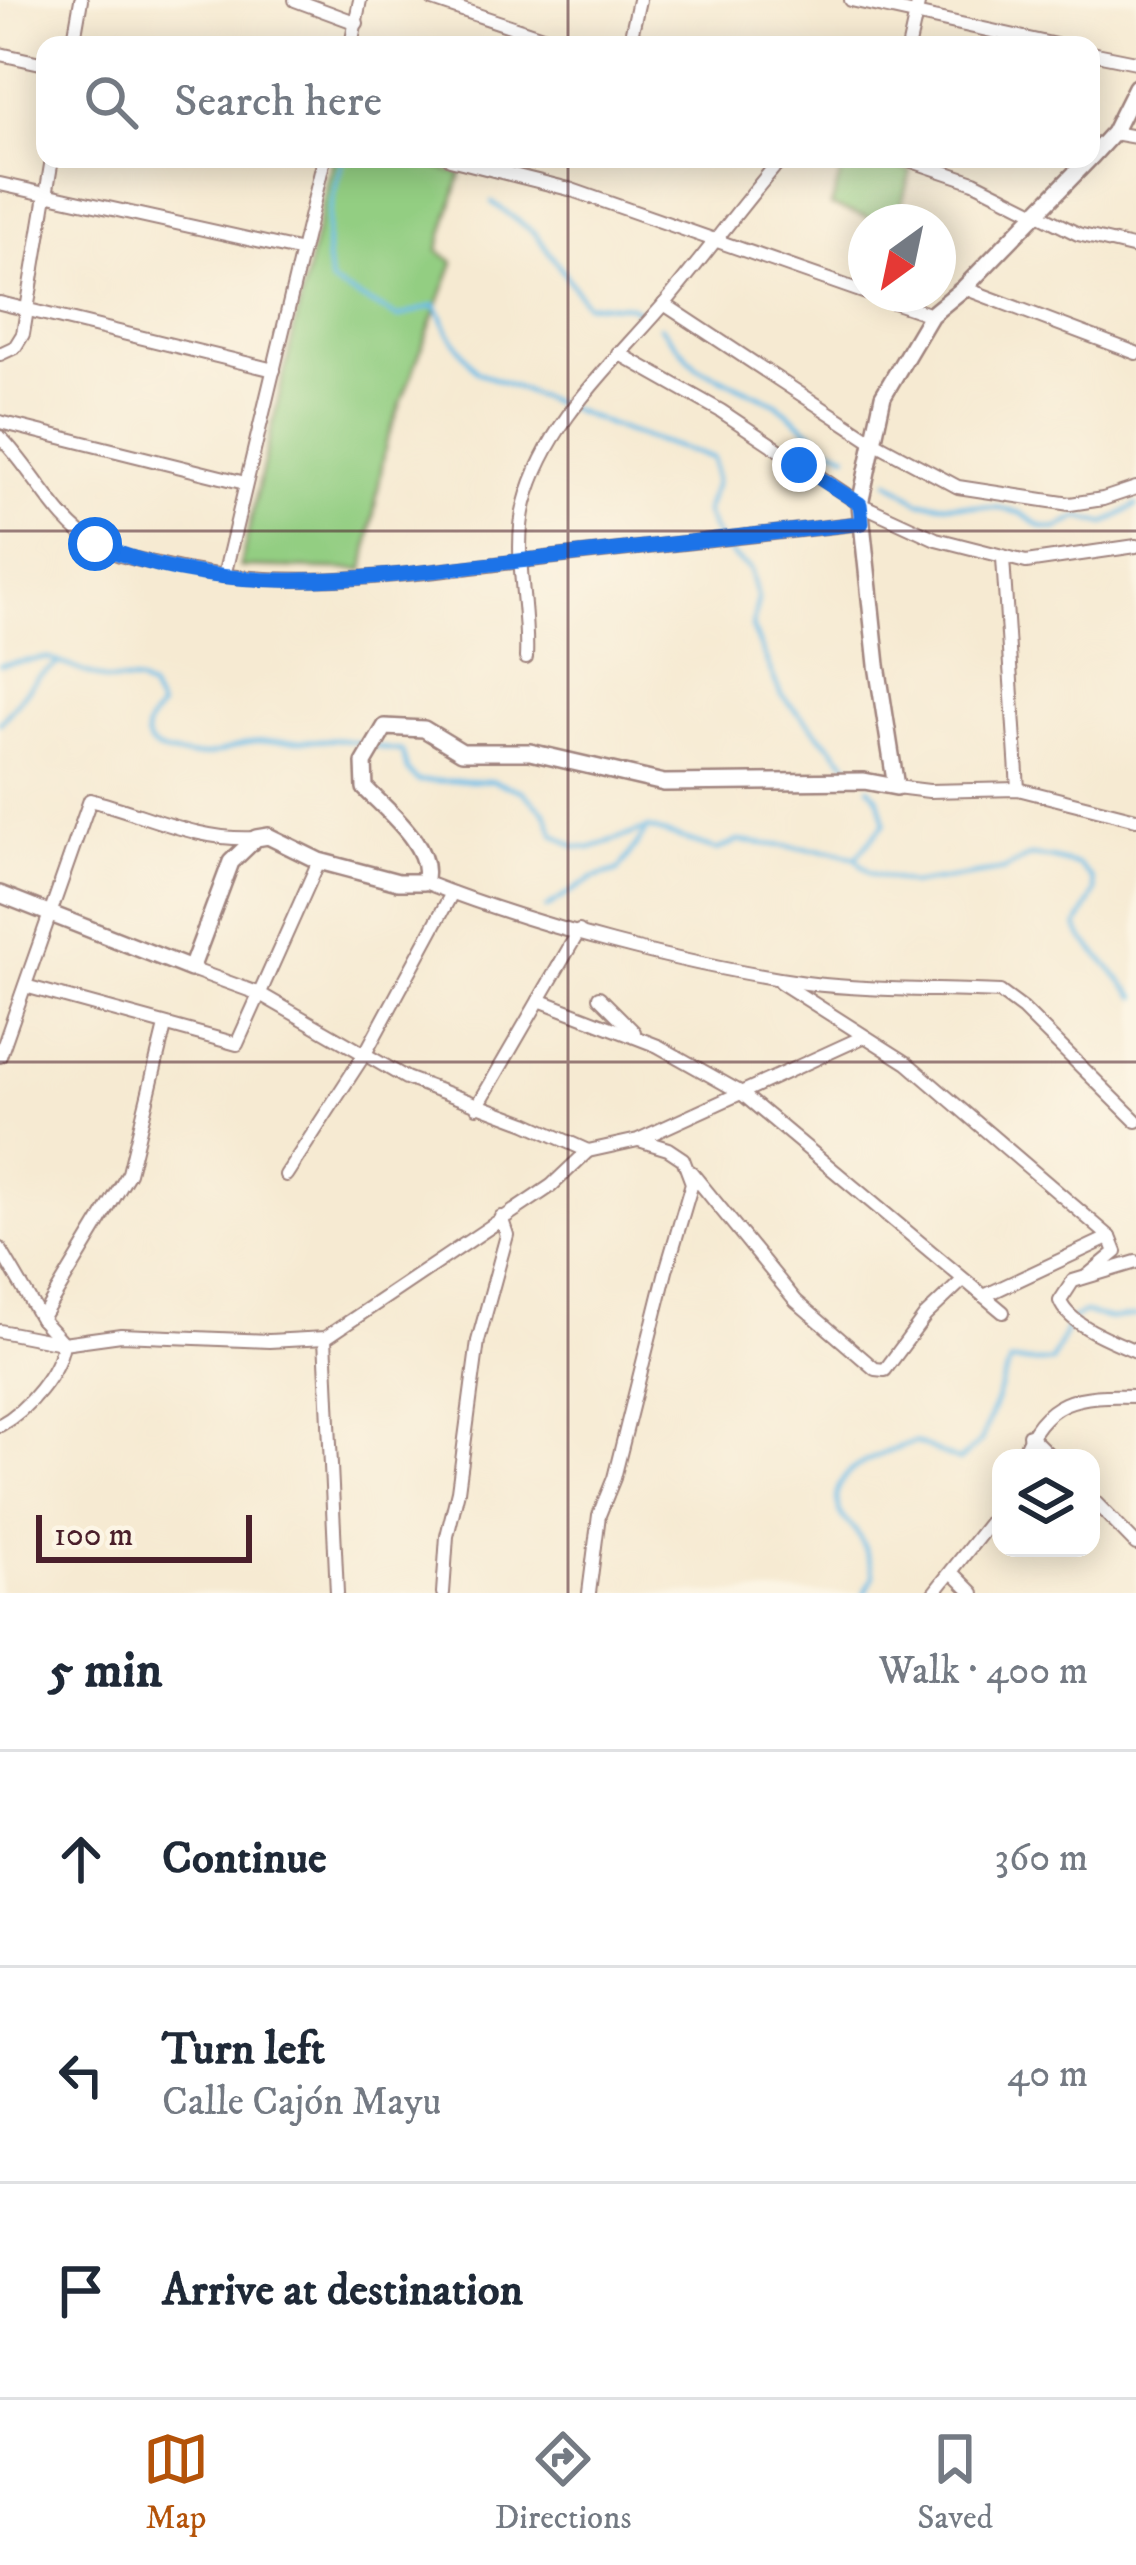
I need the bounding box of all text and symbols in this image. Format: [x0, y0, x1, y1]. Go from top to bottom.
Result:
search box [36, 36, 1100, 168]
icon: search [78, 69, 144, 135]
text: Search here [174, 74, 382, 130]
north arrow [848, 204, 956, 312]
route end [772, 438, 826, 492]
route start [68, 517, 122, 571]
map controls [992, 1449, 1100, 1557]
button: layers [992, 1449, 1100, 1557]
scale bar [36, 1509, 252, 1562]
text: 100 m [54, 1515, 133, 1556]
text: 5 min [48, 1639, 162, 1703]
text: Walk · 400 m [879, 1647, 1088, 1696]
icon: ahead [48, 1826, 114, 1892]
text: Continue [162, 1831, 327, 1887]
text: 360 m [994, 1834, 1088, 1883]
text: Turn left [162, 2022, 325, 2078]
icon: left [48, 2042, 114, 2108]
text: 40 m [1007, 2050, 1088, 2099]
text: Calle Cajón Mayu [162, 2078, 441, 2127]
icon: arrive [48, 2258, 114, 2324]
text: Arrive at destination [162, 2263, 523, 2319]
tab: Map [143, 2426, 209, 2539]
tab: Directions [495, 2426, 631, 2539]
tab: Saved [917, 2426, 993, 2539]

